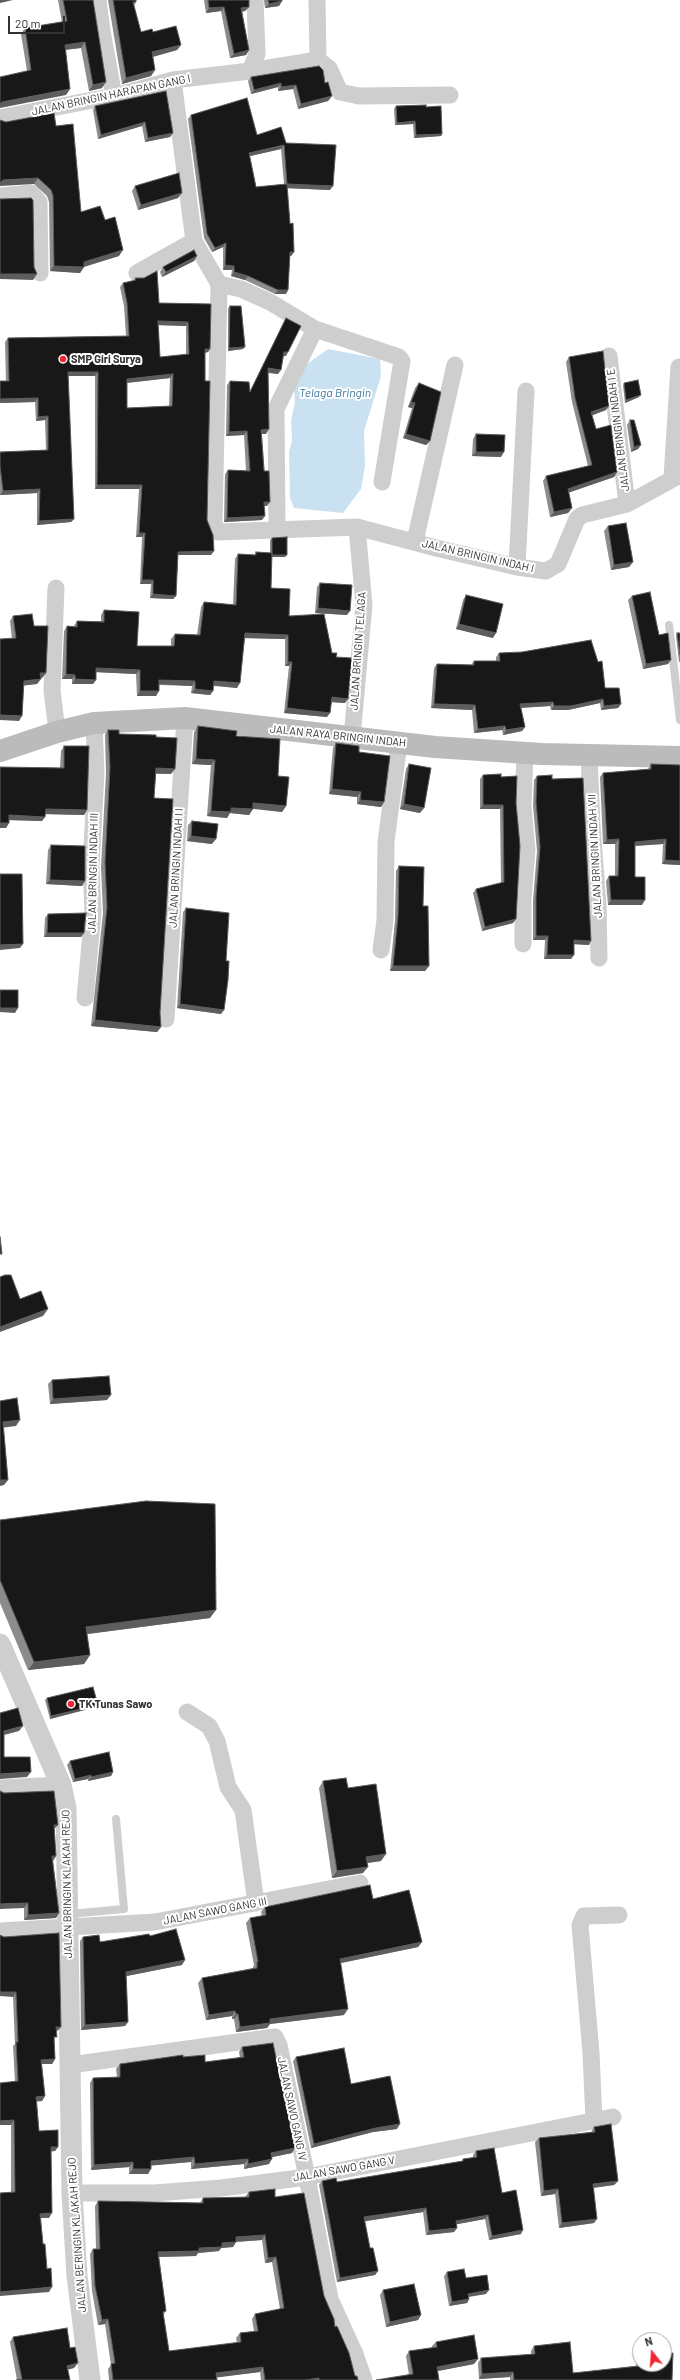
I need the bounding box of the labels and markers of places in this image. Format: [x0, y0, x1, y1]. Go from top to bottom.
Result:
place label: SMP Giri Surya [71, 352, 141, 366]
marker: SMP Giri Surya [58, 354, 68, 364]
place label: TK Tunas Sawo [79, 1697, 152, 1711]
marker: TK Tunas Sawo [66, 1699, 76, 1709]

